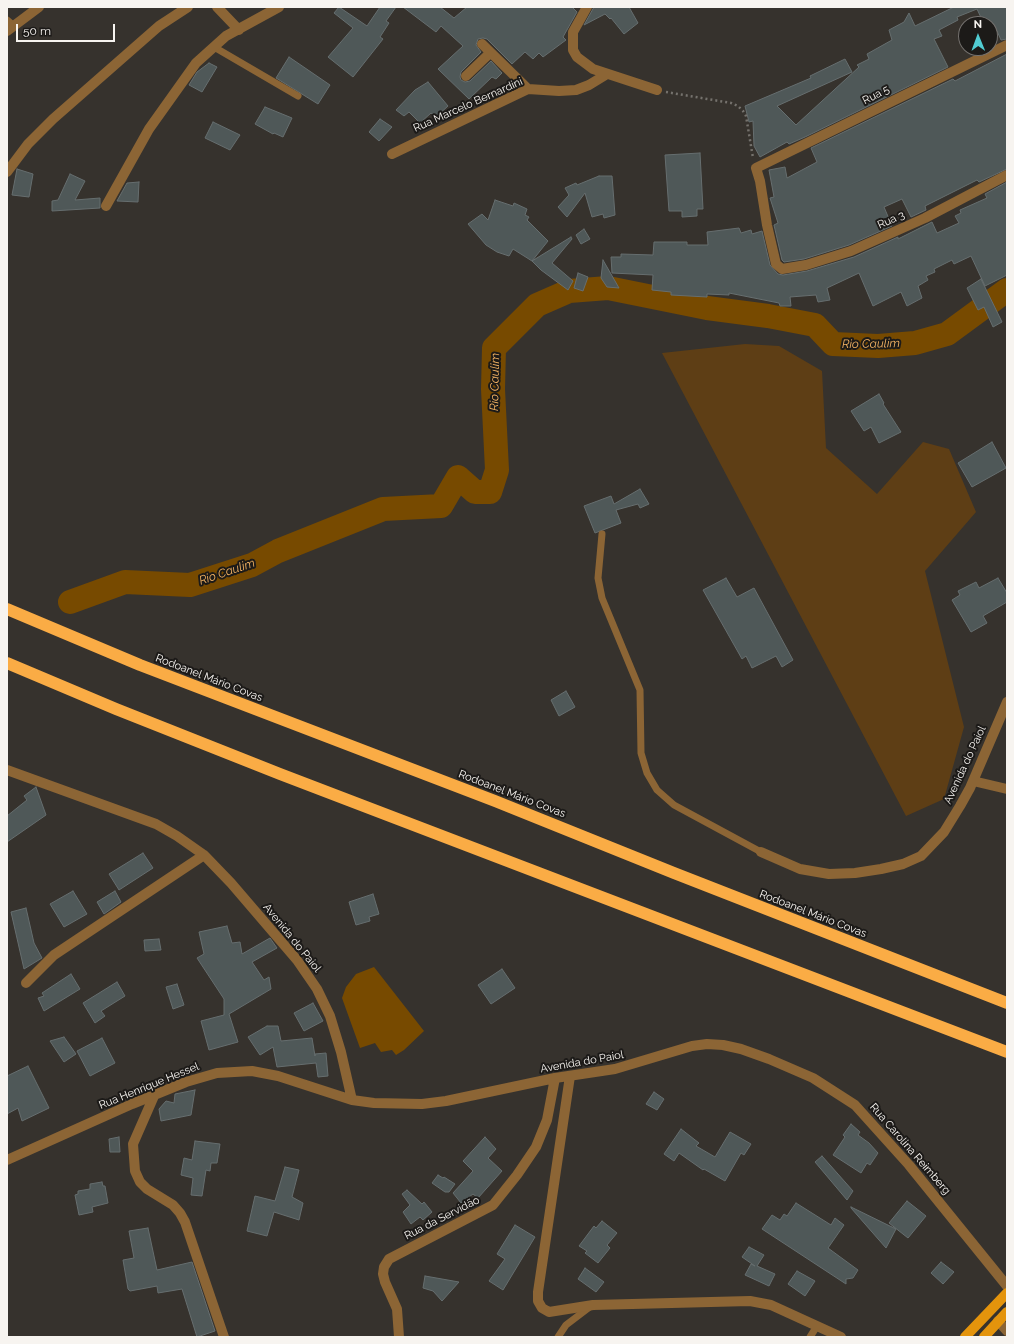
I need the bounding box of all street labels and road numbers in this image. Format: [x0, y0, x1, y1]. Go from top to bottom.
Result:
street label: Rua Marcelo Bernardini [411, 75, 525, 135]
street label: Rua 5 [860, 83, 892, 107]
street label: Rua 3 [875, 208, 907, 232]
street label: Rodoanel Mário Covas [154, 651, 264, 705]
street label: Avenida do Paiol [941, 724, 989, 806]
street label: Rodoanel Mário Covas [457, 767, 567, 821]
street label: Rodoanel Mário Covas [758, 887, 868, 941]
street label: Avenida do Paiol [260, 901, 324, 975]
street label: Avenida do Paiol [539, 1048, 625, 1076]
street label: Rua Henrique Hessel [97, 1060, 201, 1112]
street label: Rua Carolina Reimberg [867, 1101, 953, 1197]
street label: Rua da Servidão [402, 1193, 482, 1243]

